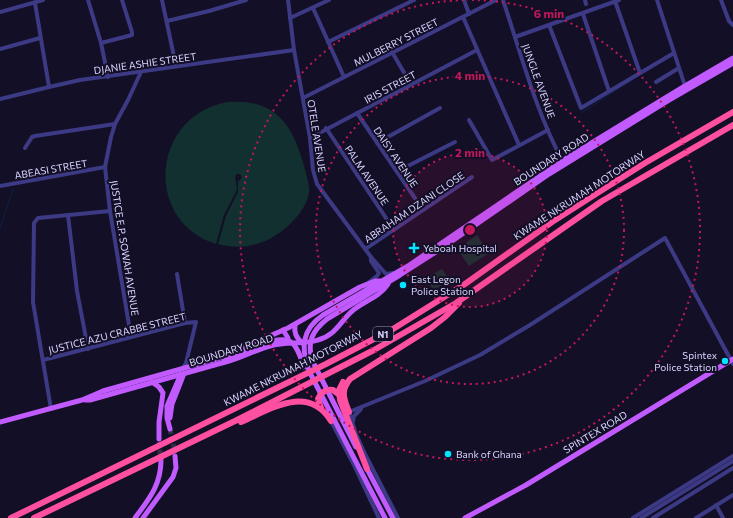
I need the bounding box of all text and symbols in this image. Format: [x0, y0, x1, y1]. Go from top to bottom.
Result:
text: 6 min [534, 6, 564, 20]
street label: MULBERRY STREET [352, 15, 441, 69]
street label: JUNGLE AVENUE [520, 42, 558, 120]
street label: DJANIE ASHIE STREET [93, 50, 198, 76]
street label: IRIS STREET [362, 68, 419, 106]
text: 4 min [455, 68, 485, 82]
street label: OTELE AVENUE [305, 99, 329, 173]
street label: DAISY AVENUE [371, 124, 421, 190]
street label: BOUNDARY ROAD [511, 130, 591, 188]
street label: PALM AVENUE [343, 143, 391, 207]
text: 2 min [455, 145, 485, 159]
street label: KWAME NKRUMAH MOTORWAY [511, 148, 647, 242]
street label: ABEASI STREET [14, 157, 89, 181]
street label: ABRAHAM DZANI CLOSE [362, 169, 466, 245]
street label: JUSTICE E.P. SOWAH AVENUE [108, 179, 142, 317]
centre of rings [463, 223, 477, 237]
marker: Yeboah Hospital [408, 242, 420, 254]
place label: Yeboah Hospital [423, 242, 497, 254]
place label: East Legon Police Station [411, 273, 474, 297]
marker: East Legon Police Station [398, 280, 408, 290]
street label: JUSTICE AZU CRABBE STREET [47, 310, 187, 356]
street label: KWAME NKRUMAH MOTORWAY [222, 327, 365, 408]
road number: N1 [373, 327, 393, 341]
street label: BOUNDARY ROAD [188, 332, 274, 368]
place label: Spintex Police Station [654, 349, 718, 373]
marker: Spintex Police Station [720, 356, 730, 366]
street label: SPINTEX ROAD [561, 408, 629, 456]
place label: Bank of Ghana [456, 448, 522, 460]
marker: Bank of Ghana [443, 449, 453, 459]

